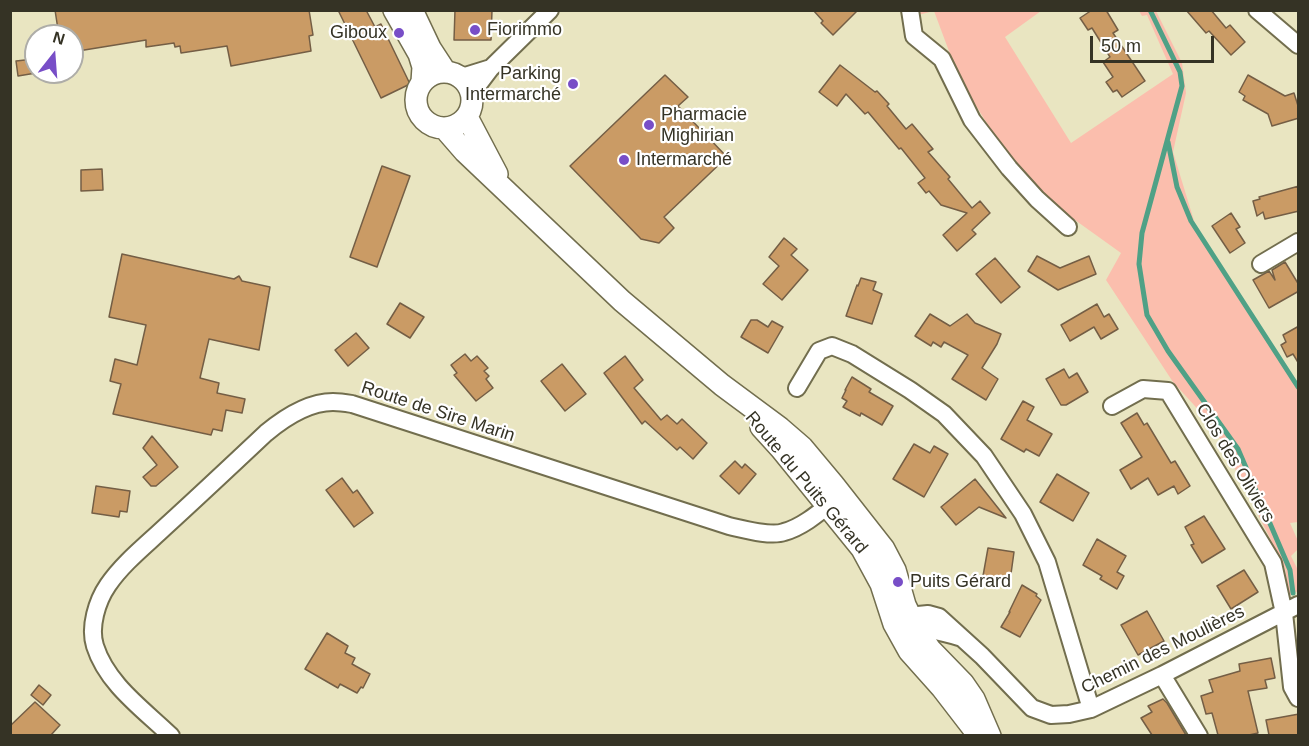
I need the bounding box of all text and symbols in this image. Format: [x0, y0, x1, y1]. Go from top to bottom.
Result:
place label: Fiorimmo [487, 19, 562, 41]
place label: Giboux [330, 22, 387, 44]
marker: Fiorimmo [468, 23, 482, 37]
north arrow [24, 24, 84, 84]
scale bar [1093, 24, 1218, 62]
marker: Giboux [392, 26, 406, 40]
text: N [51, 28, 67, 48]
text: 50 m [1101, 36, 1141, 56]
place label: Parking Intermarché [465, 63, 561, 106]
marker: Parking Intermarché [566, 77, 580, 91]
place label: Pharmacie Mighirian [661, 104, 747, 146]
marker: Pharmacie Mighirian [642, 118, 656, 132]
place label: Intermarché [636, 149, 732, 171]
marker: Intermarché [617, 153, 631, 167]
street label: Route de Sire Marin [359, 377, 517, 447]
street label: Clos des Oliviers [1191, 400, 1279, 526]
street label: Route du Puits Gérard [740, 407, 872, 559]
place label: Puits Gérard [910, 571, 1011, 593]
marker: Puits Gérard [891, 575, 905, 589]
street label: Chemin des Moulières [1078, 601, 1248, 699]

